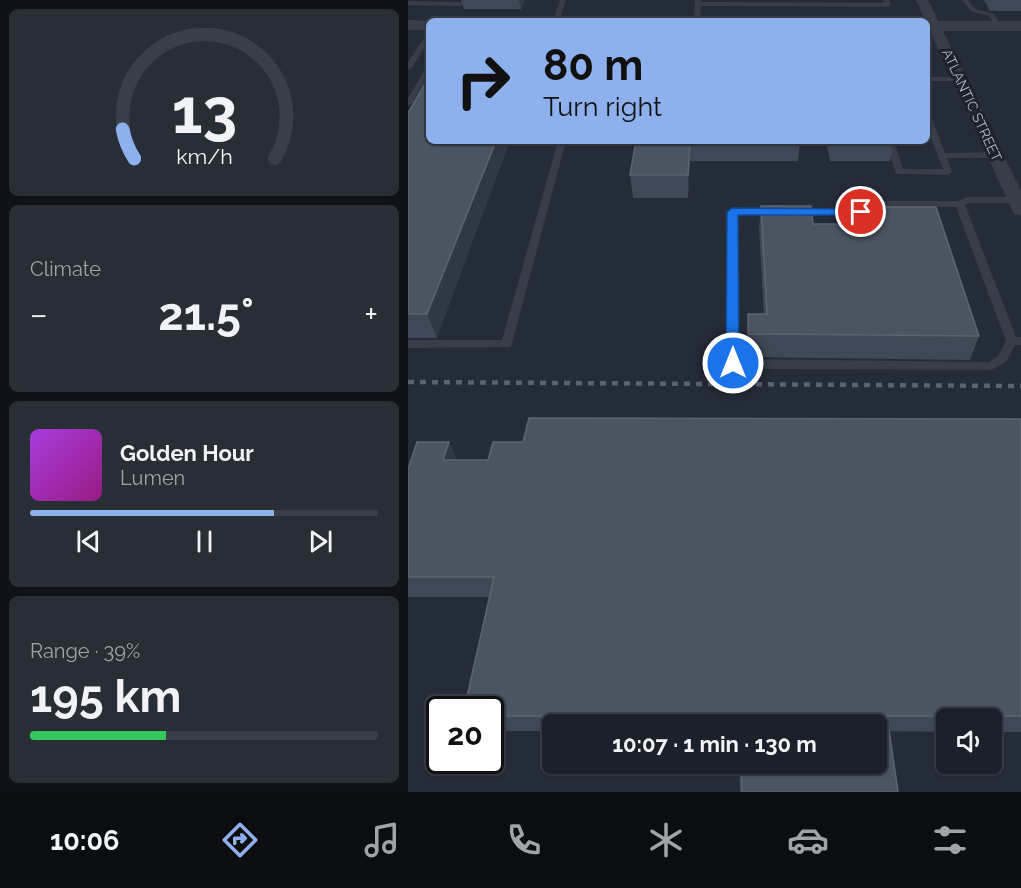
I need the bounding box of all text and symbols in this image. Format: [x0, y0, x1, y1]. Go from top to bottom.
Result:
text: 80 m [543, 41, 643, 90]
icon: right [444, 42, 522, 120]
street label: ATLANTIC STREET [939, 46, 1005, 164]
text: 13 [171, 75, 237, 149]
text: Turn right [543, 91, 662, 122]
text: km/h [176, 145, 232, 170]
pin [835, 186, 886, 237]
icon: arrive [844, 195, 877, 228]
text: Climate [30, 257, 101, 281]
text: 21.5° [158, 288, 254, 341]
text: − [30, 295, 48, 334]
text: + [364, 295, 378, 334]
position arrow [701, 331, 765, 395]
text: Golden Hour [120, 440, 254, 466]
text: Lumen [120, 466, 185, 490]
icon: previous [72, 525, 105, 558]
icon: pause [188, 525, 221, 558]
icon: next [304, 525, 337, 558]
text: Range · 39% [30, 639, 140, 663]
text: 195 km [30, 670, 181, 723]
speed limit sign: 20 [426, 696, 504, 774]
map controls [936, 708, 1002, 774]
button: sound [936, 708, 1002, 774]
text: 10:07 · 1 min · 130 m [612, 731, 817, 757]
icon: directions [219, 819, 261, 861]
icon: music [361, 819, 403, 861]
icon: phone [503, 819, 545, 861]
icon: climate [645, 819, 687, 861]
icon: car [787, 819, 829, 861]
icon: filters [929, 819, 971, 861]
text: 10:06 [50, 825, 120, 856]

